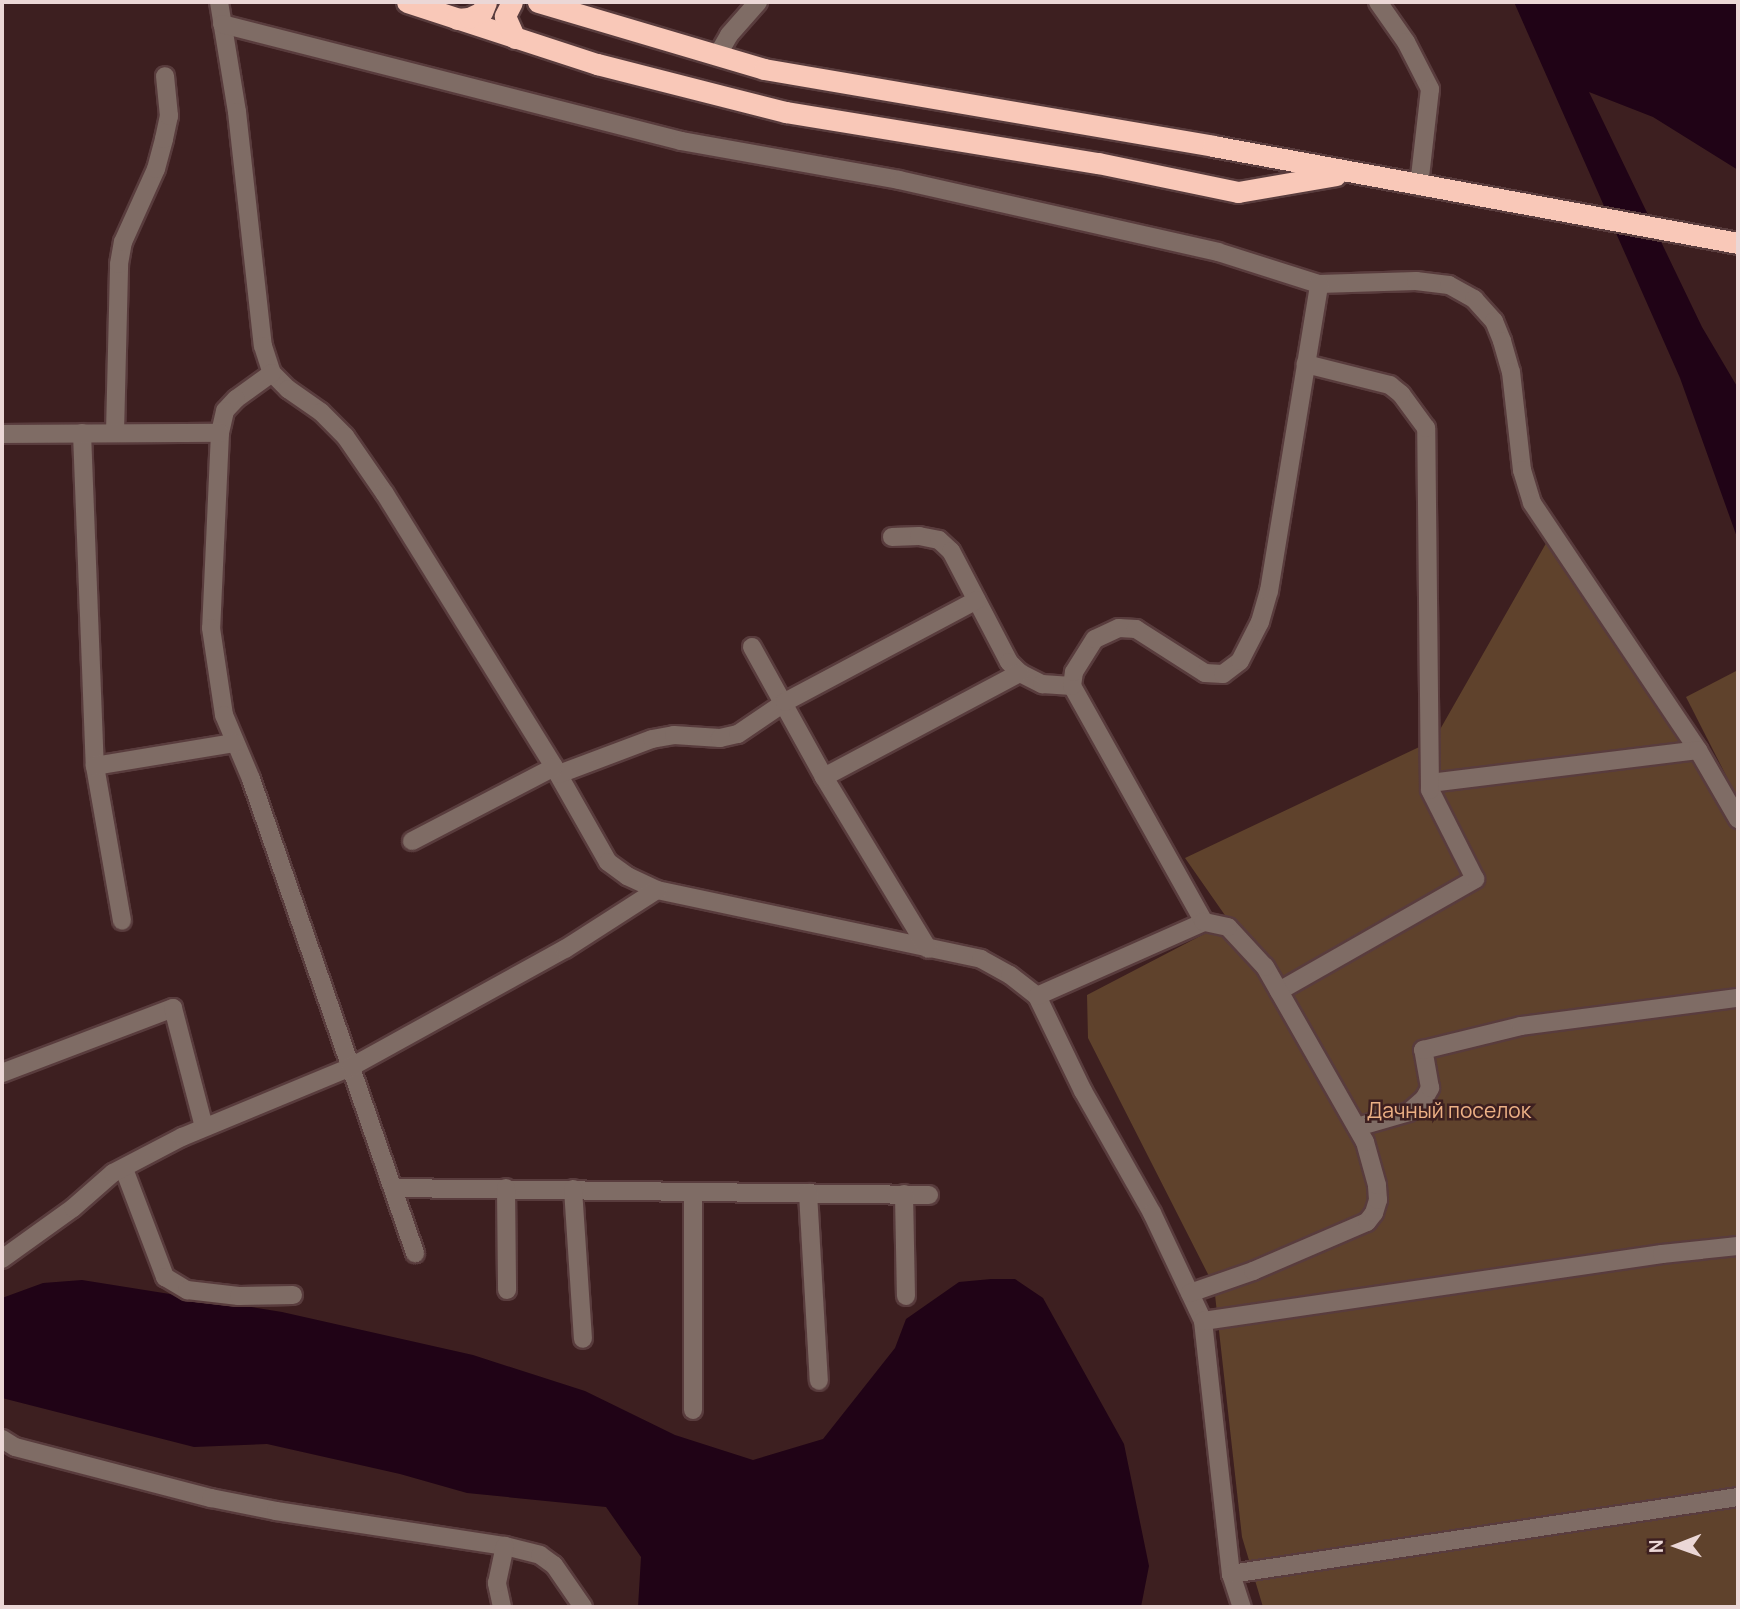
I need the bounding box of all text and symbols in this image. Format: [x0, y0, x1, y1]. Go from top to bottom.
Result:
park label: Дачный поселок [1367, 1097, 1531, 1123]
north arrow [1642, 1511, 1712, 1581]
text: N [1643, 1539, 1669, 1553]

